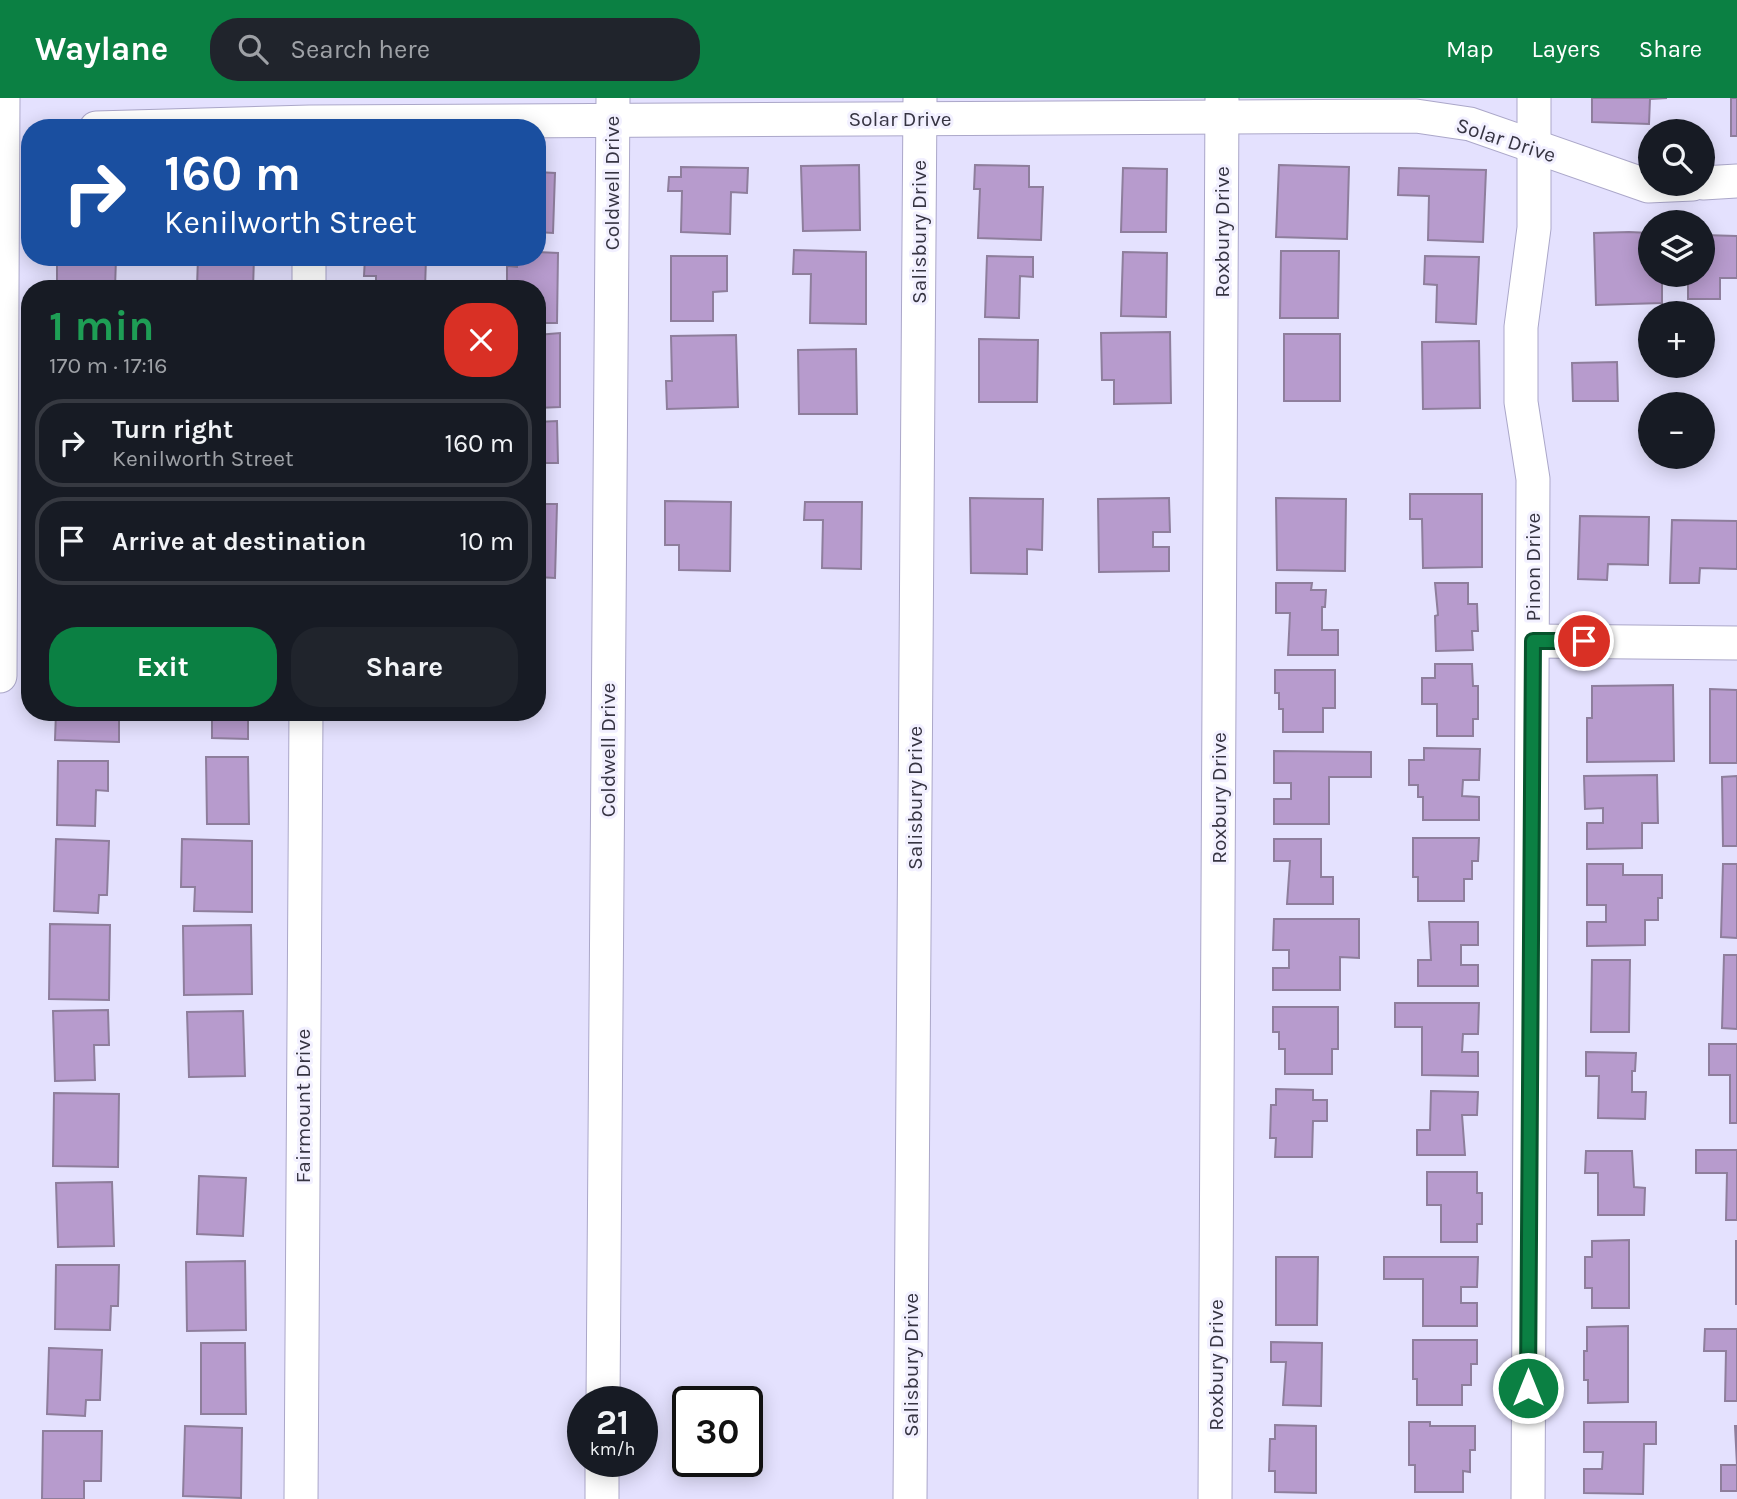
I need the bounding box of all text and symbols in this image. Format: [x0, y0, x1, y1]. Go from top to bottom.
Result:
search box [210, 18, 700, 81]
text: Waylane [35, 30, 168, 68]
icon: search [234, 30, 272, 68]
text: Search here [290, 34, 430, 65]
text: Map [1446, 35, 1494, 63]
text: Layers [1532, 35, 1601, 63]
text: Share [1639, 35, 1702, 63]
street label: Solar Drive [848, 107, 952, 131]
street label: Solar Drive [1453, 113, 1559, 167]
street label: Coldwell Drive [600, 116, 624, 250]
map controls [1638, 119, 1715, 469]
button: search [1638, 119, 1715, 196]
text: 160 m [164, 145, 301, 202]
icon: right [49, 147, 140, 238]
street label: Salisbury Drive [907, 160, 931, 304]
street label: Roxbury Drive [1210, 166, 1234, 298]
text: Kenilworth Street [164, 204, 417, 241]
button: layers [1638, 210, 1715, 287]
text: 1 min [49, 301, 154, 351]
button: + [1638, 301, 1715, 378]
button: close [444, 303, 518, 377]
text: 170 m · 17:16 [49, 352, 168, 379]
button: − [1638, 392, 1715, 469]
text: Turn right [112, 414, 233, 445]
icon: right [53, 424, 91, 462]
text: 160 m [445, 428, 514, 459]
text: Kenilworth Street [112, 445, 294, 472]
street label: Pinon Drive [1521, 513, 1545, 621]
icon: arrive [53, 522, 91, 560]
text: Arrive at destination [112, 526, 366, 557]
text: 10 m [459, 526, 514, 557]
pin [1554, 611, 1614, 671]
icon: arrive [1565, 622, 1603, 660]
button: Exit [49, 627, 277, 707]
button: Share [291, 627, 518, 707]
street label: Coldwell Drive [596, 683, 620, 817]
street label: Salisbury Drive [903, 726, 927, 870]
street label: Roxbury Drive [1207, 732, 1231, 864]
street label: Fairmount Drive [291, 1029, 315, 1183]
street label: Salisbury Drive [899, 1293, 923, 1437]
street label: Roxbury Drive [1204, 1299, 1228, 1431]
position arrow [1491, 1351, 1565, 1425]
speed limit sign: 30 [672, 1386, 763, 1477]
text: 21 [596, 1402, 629, 1443]
text: km/h [590, 1438, 635, 1460]

